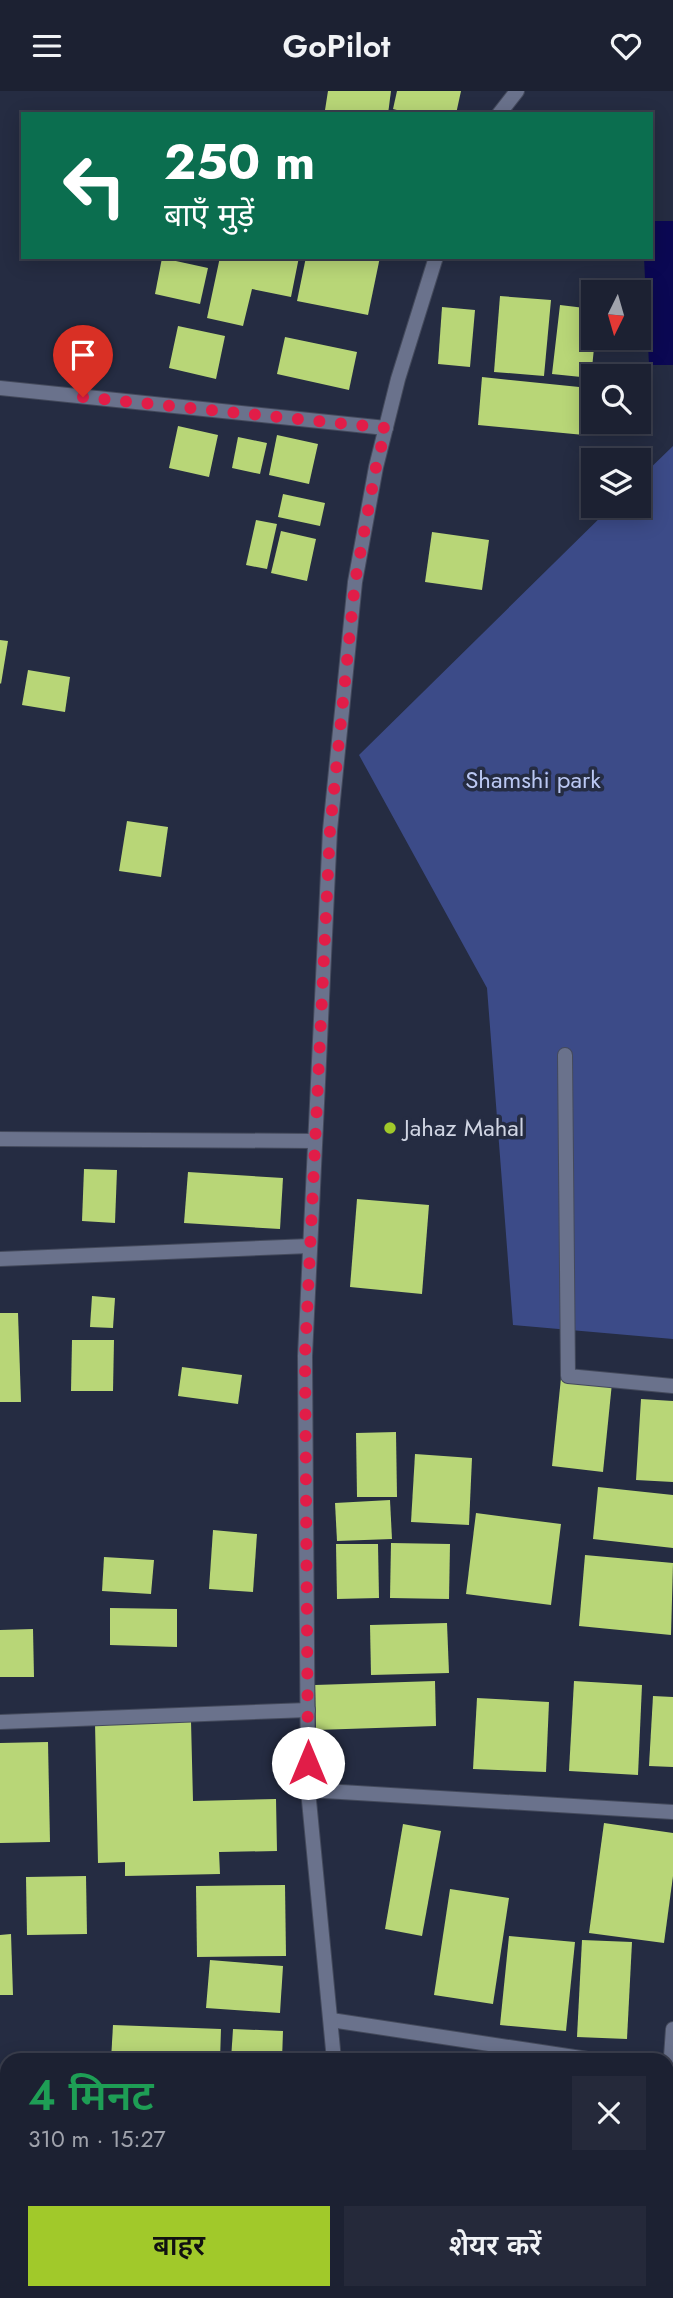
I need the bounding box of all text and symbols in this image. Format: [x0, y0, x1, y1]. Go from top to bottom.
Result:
text: GoPilot [282, 23, 391, 69]
icon: menu [28, 27, 66, 65]
icon: heart [607, 27, 645, 65]
text: 250 m [164, 127, 315, 197]
icon: left [49, 140, 140, 231]
text: बाएँ मुड़ें [164, 192, 254, 238]
north arrow [581, 280, 651, 350]
map controls [581, 280, 651, 518]
pin [53, 325, 113, 397]
icon: arrive [64, 336, 102, 374]
button: search [581, 364, 651, 434]
button: layers [581, 448, 651, 518]
park label: Shamshi park [465, 762, 601, 797]
place label: Jahaz Mahal [401, 1110, 524, 1145]
marker: Jahaz Mahal [382, 1120, 398, 1136]
position arrow [271, 1726, 345, 1800]
text: 4 मिनट [28, 2065, 154, 2126]
button: close [572, 2076, 646, 2150]
text: 310 m · 15:27 [28, 2122, 166, 2156]
button: बाहर [28, 2206, 330, 2286]
button: शेयर करें [344, 2206, 646, 2286]

